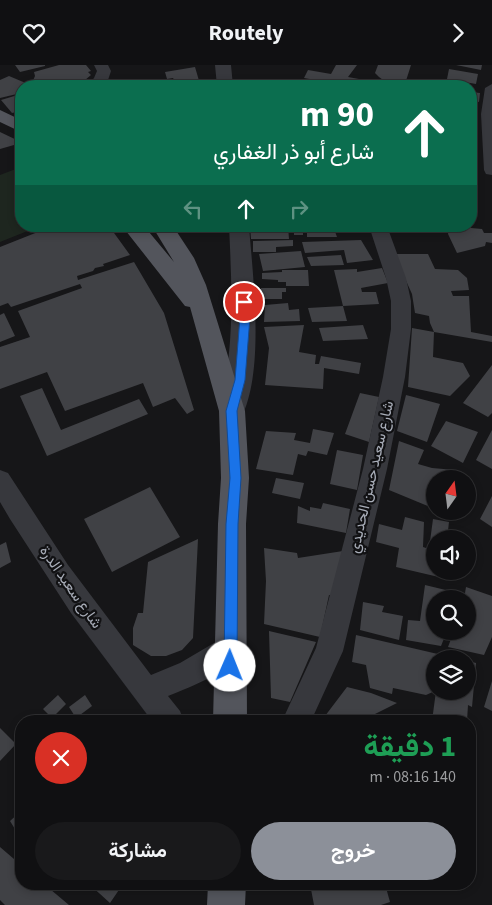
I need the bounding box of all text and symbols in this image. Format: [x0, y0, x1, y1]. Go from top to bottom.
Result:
text: Routely [208, 17, 284, 49]
icon: heart [20, 19, 48, 47]
icon: forward [444, 19, 472, 47]
text: 90 m [300, 90, 374, 140]
icon: ahead [392, 100, 457, 165]
text: شارع أبو ذر الغفاري [213, 136, 374, 168]
icon: left [179, 195, 207, 223]
icon: ahead [232, 195, 260, 223]
icon: right [285, 195, 313, 223]
pin [223, 281, 265, 323]
icon: arrive [230, 288, 258, 316]
street label: شارع سعيد حسن الحديدي [344, 399, 401, 556]
north arrow [426, 470, 476, 520]
map controls [426, 470, 476, 700]
button: sound [426, 530, 476, 580]
street label: شارع سعيد الدرة [34, 542, 107, 633]
button: search [426, 590, 476, 640]
position arrow [203, 639, 255, 691]
button: layers [426, 650, 476, 700]
text: 1 دقيقة [363, 725, 456, 768]
button: close [35, 732, 87, 784]
text: 140 m · 08:16 [369, 766, 456, 788]
button: مشاركة [35, 822, 241, 880]
button: خروج [251, 822, 456, 880]

